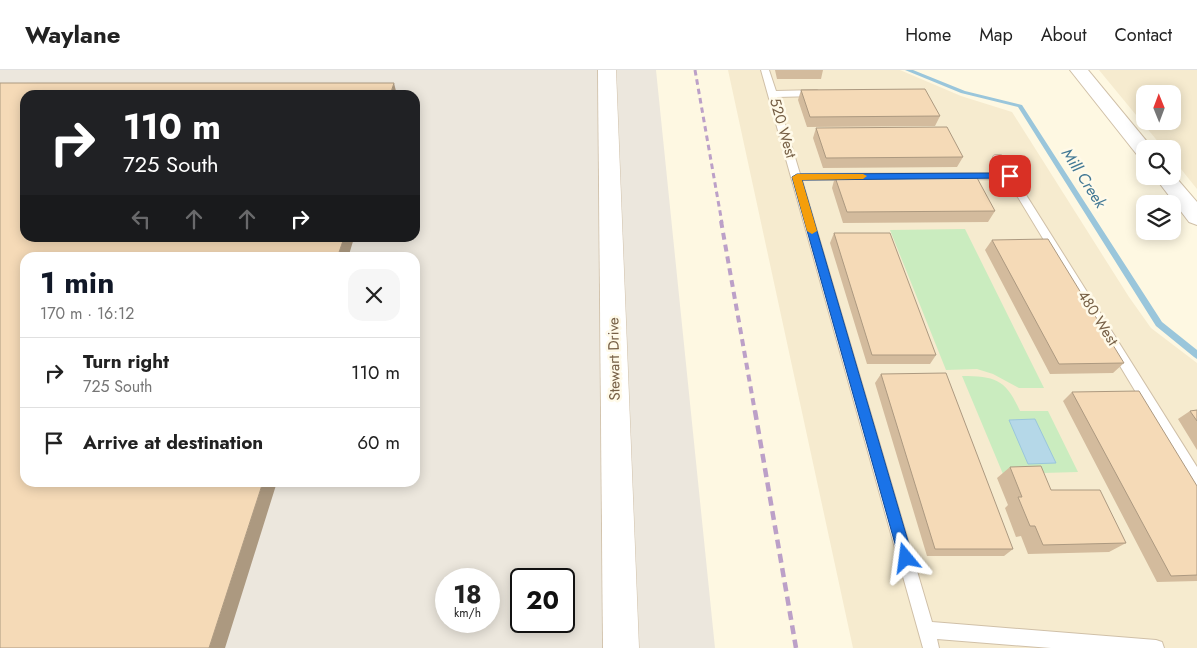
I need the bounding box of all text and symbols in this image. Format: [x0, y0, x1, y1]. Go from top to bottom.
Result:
text: Waylane [25, 17, 120, 52]
text: Home [905, 22, 951, 48]
text: Map [979, 22, 1013, 48]
text: About [1041, 22, 1086, 48]
text: Contact [1114, 22, 1172, 48]
north arrow [1136, 85, 1181, 130]
map controls [1136, 85, 1181, 240]
street label: 520 West [764, 95, 802, 161]
text: 110 m [123, 102, 221, 152]
icon: right [40, 110, 105, 175]
button: search [1136, 140, 1181, 185]
water label: Mill Creek [1056, 144, 1113, 213]
text: 725 South [123, 148, 219, 180]
pin [989, 155, 1031, 197]
icon: arrive [996, 162, 1024, 190]
button: layers [1136, 195, 1181, 240]
icon: left [127, 205, 155, 233]
icon: ahead [180, 205, 208, 233]
icon: ahead [233, 205, 261, 233]
icon: right [286, 205, 314, 233]
text: 1 min [40, 261, 114, 304]
button: close [348, 269, 400, 321]
street label: 480 West [1072, 286, 1124, 350]
text: 170 m · 16:12 [40, 302, 134, 325]
street label: Stewart Drive [602, 317, 626, 401]
text: Turn right [83, 348, 169, 375]
icon: right [40, 359, 68, 387]
text: 110 m [351, 359, 400, 386]
text: 725 South [83, 375, 152, 398]
icon: arrive [40, 429, 68, 457]
text: Arrive at destination [83, 429, 263, 456]
text: 60 m [357, 429, 400, 456]
position arrow [879, 531, 931, 583]
speed limit sign: 20 [510, 568, 575, 633]
text: 18 [453, 576, 482, 612]
text: km/h [454, 604, 481, 622]

